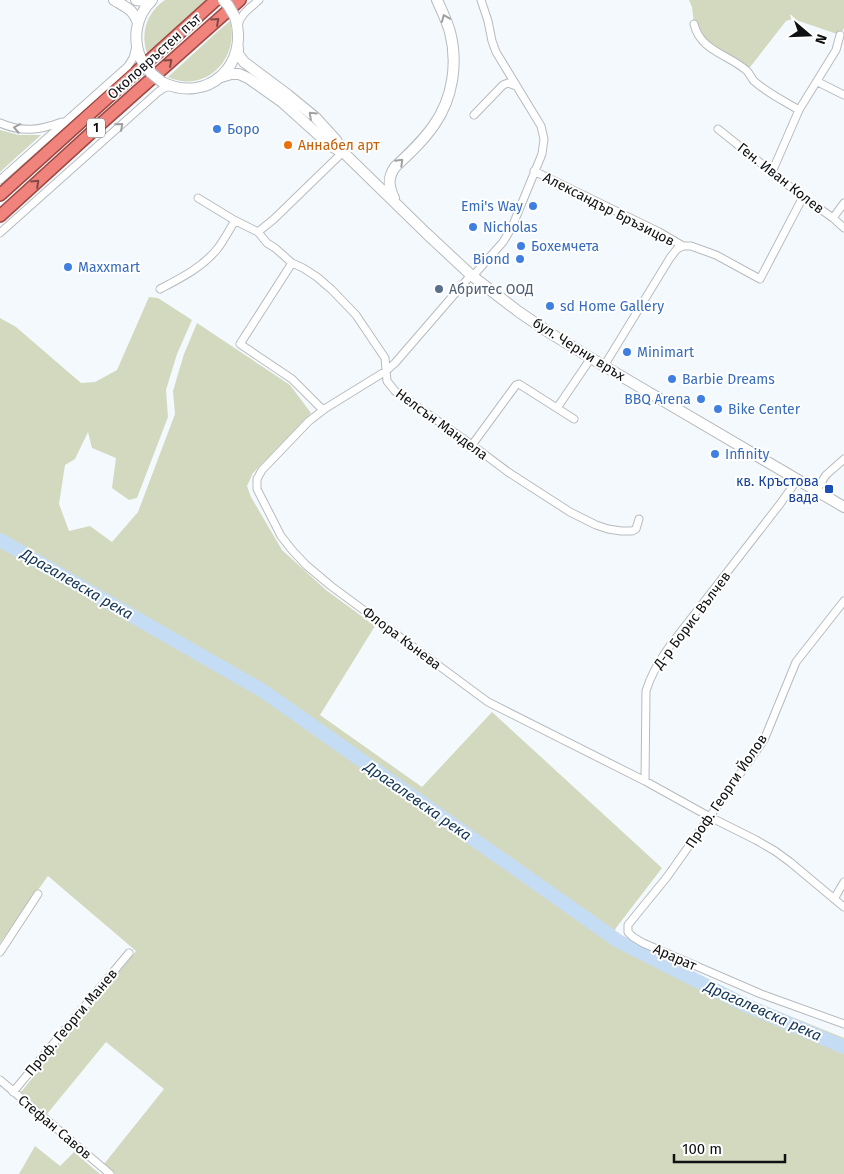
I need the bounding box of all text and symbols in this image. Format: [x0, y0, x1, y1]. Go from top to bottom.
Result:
street label: Околовръстен път [104, 9, 205, 103]
north arrow [784, 10, 834, 60]
one-way arrow [441, 14, 451, 23]
one-way arrow [211, 18, 220, 27]
text: N [811, 32, 830, 46]
one-way arrow [164, 59, 173, 68]
one-way arrow [308, 112, 317, 121]
road number: 1 [87, 119, 105, 138]
place label: Боро [227, 121, 260, 138]
one-way arrow [12, 123, 21, 133]
one-way arrow [114, 123, 123, 132]
marker: Боро [211, 123, 223, 135]
place label: Аннабел арт [298, 137, 380, 154]
marker: Аннабел арт [282, 139, 294, 151]
street label: Ген. Иван Колев [734, 139, 828, 218]
one-way arrow [394, 159, 403, 168]
street label: Александър Бръзицов [540, 169, 677, 250]
one-way arrow [30, 180, 39, 189]
place label: Emi's Way [461, 198, 523, 215]
marker: Emi's Way [527, 200, 539, 212]
place label: Nicholas [483, 219, 538, 236]
marker: Nicholas [467, 221, 479, 233]
place label: Бохемчета [531, 238, 599, 255]
marker: Бохемчета [515, 240, 527, 252]
place label: Biond [473, 251, 510, 268]
marker: Biond [514, 253, 526, 265]
place label: Maxxmart [78, 259, 141, 276]
marker: Maxxmart [62, 261, 74, 273]
place label: Абритес ООД [449, 281, 534, 298]
marker: Абритес ООД [433, 283, 445, 295]
place label: sd Home Gallery [560, 298, 664, 315]
marker: sd Home Gallery [544, 300, 556, 312]
street label: бул. Черни връх [529, 314, 628, 385]
place label: Minimart [637, 344, 695, 361]
marker: Minimart [621, 346, 633, 358]
place label: Barbie Dreams [682, 371, 775, 388]
marker: Barbie Dreams [666, 373, 678, 385]
street label: Нелсън Мандела [392, 385, 491, 464]
place label: BBQ Arena [624, 391, 691, 408]
marker: BBQ Arena [695, 393, 707, 405]
place label: Bike Center [728, 401, 801, 418]
marker: Bike Center [712, 403, 724, 415]
place label: Infinity [725, 446, 770, 463]
marker: Infinity [709, 448, 721, 460]
place label: кв. Кръстова вада [736, 473, 819, 506]
marker: кв. Кръстова вада [823, 483, 835, 495]
water label: Драгалевска река [17, 544, 136, 623]
street label: Д-р Борис Вълчев [650, 568, 735, 673]
street label: Флора Кънева [359, 603, 445, 674]
street label: Проф. Георги Йолов [682, 731, 771, 852]
water label: Драгалевска река [360, 757, 475, 845]
street label: Арарат [650, 940, 700, 975]
street label: Проф. Георги Манев [22, 965, 121, 1079]
water label: Драгалевска река [701, 977, 824, 1045]
street label: Стефан Савов [14, 1092, 95, 1163]
scale bar [674, 1132, 785, 1164]
text: 100 m [682, 1140, 722, 1158]

